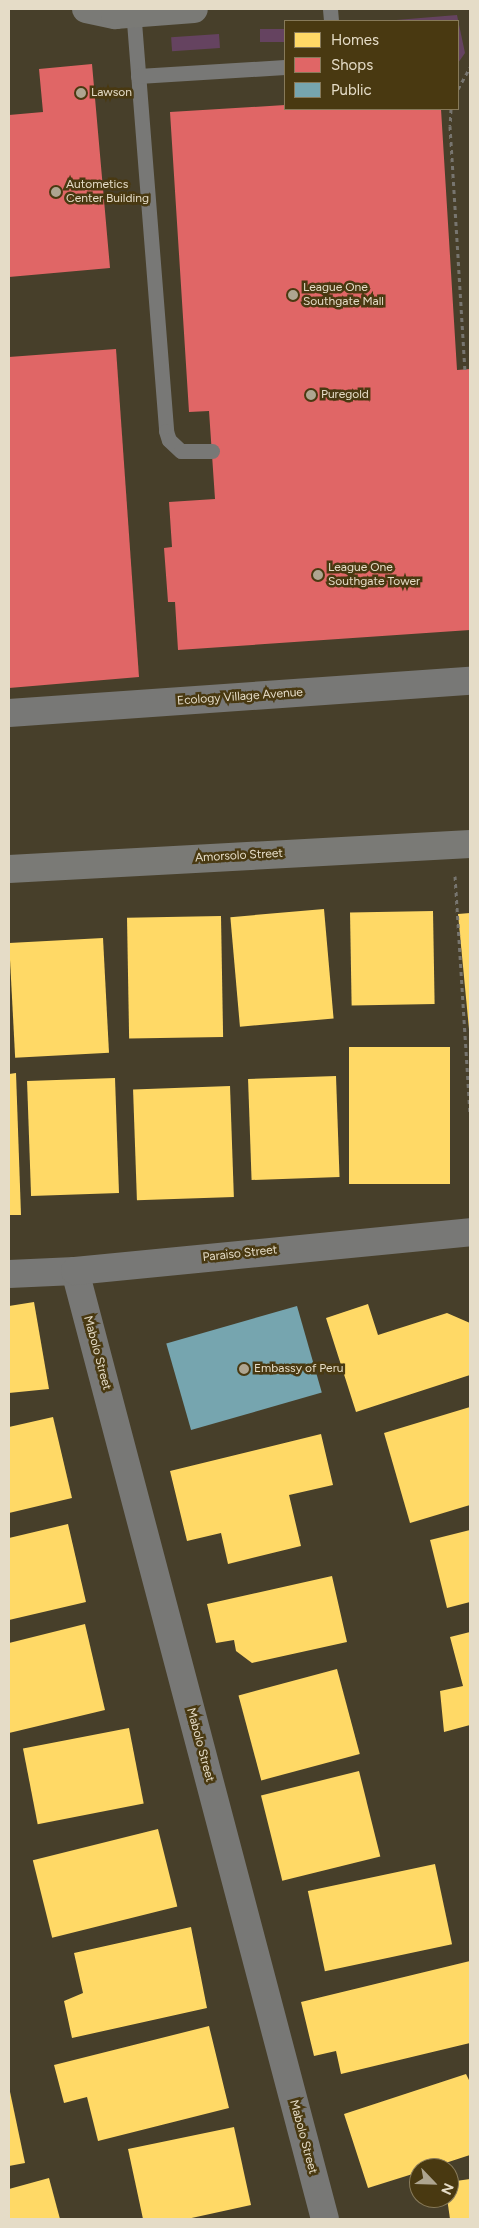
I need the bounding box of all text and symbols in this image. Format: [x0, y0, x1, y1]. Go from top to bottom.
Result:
legend [284, 20, 459, 110]
text: Homes [331, 31, 379, 49]
text: Shops [331, 56, 373, 74]
text: Public [331, 81, 372, 99]
place label: Lawson [91, 86, 132, 100]
marker: Lawson [75, 87, 87, 99]
place label: Autometics Center Building [66, 178, 149, 206]
marker: Autometics Center Building [50, 186, 62, 198]
place label: League One Southgate Mall [303, 281, 384, 309]
marker: League One Southgate Mall [287, 289, 299, 301]
place label: Puregold [321, 388, 369, 402]
marker: Puregold [305, 389, 317, 401]
place label: League One Southgate Tower [328, 561, 420, 589]
marker: League One Southgate Tower [312, 569, 324, 581]
street label: Ecology Village Avenue [177, 685, 303, 709]
street label: Amorsolo Street [195, 847, 283, 865]
street label: Paraiso Street [202, 1243, 278, 1265]
street label: Mabolo Street [80, 1314, 114, 1392]
place label: Embassy of Peru [254, 1362, 343, 1376]
marker: Embassy of Peru [238, 1363, 250, 1375]
street label: Mabolo Street [183, 1706, 217, 1784]
street label: Mabolo Street [286, 2098, 320, 2176]
north arrow [409, 2158, 459, 2208]
text: N [437, 2180, 457, 2197]

